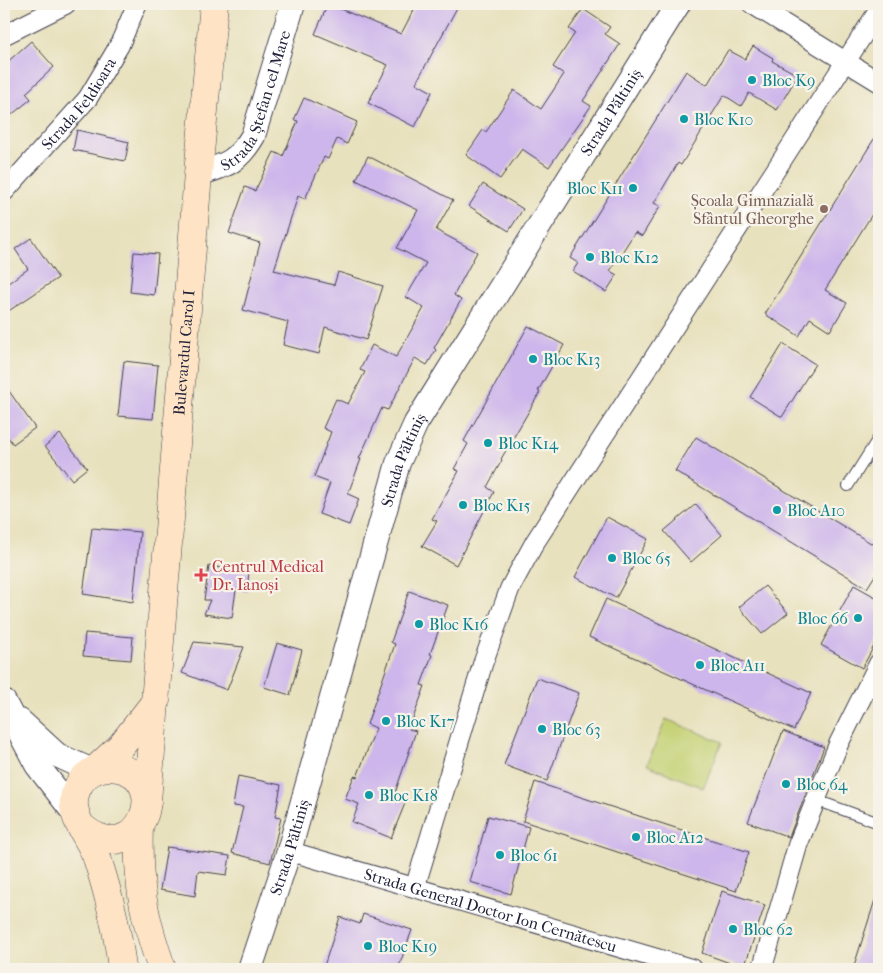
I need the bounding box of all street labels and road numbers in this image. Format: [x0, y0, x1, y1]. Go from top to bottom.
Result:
street label: Strada Ștefan cel Mare [218, 28, 295, 175]
street label: Strada Feldioara [37, 54, 120, 154]
street label: Strada Păltiniș [577, 65, 645, 159]
street label: Bulevardul Carol I [169, 289, 199, 416]
street label: Strada Păltiniș [377, 409, 430, 509]
street label: Strada Păltiniș [266, 797, 313, 898]
street label: Strada General Doctor Ion Cernătescu [362, 864, 619, 956]

